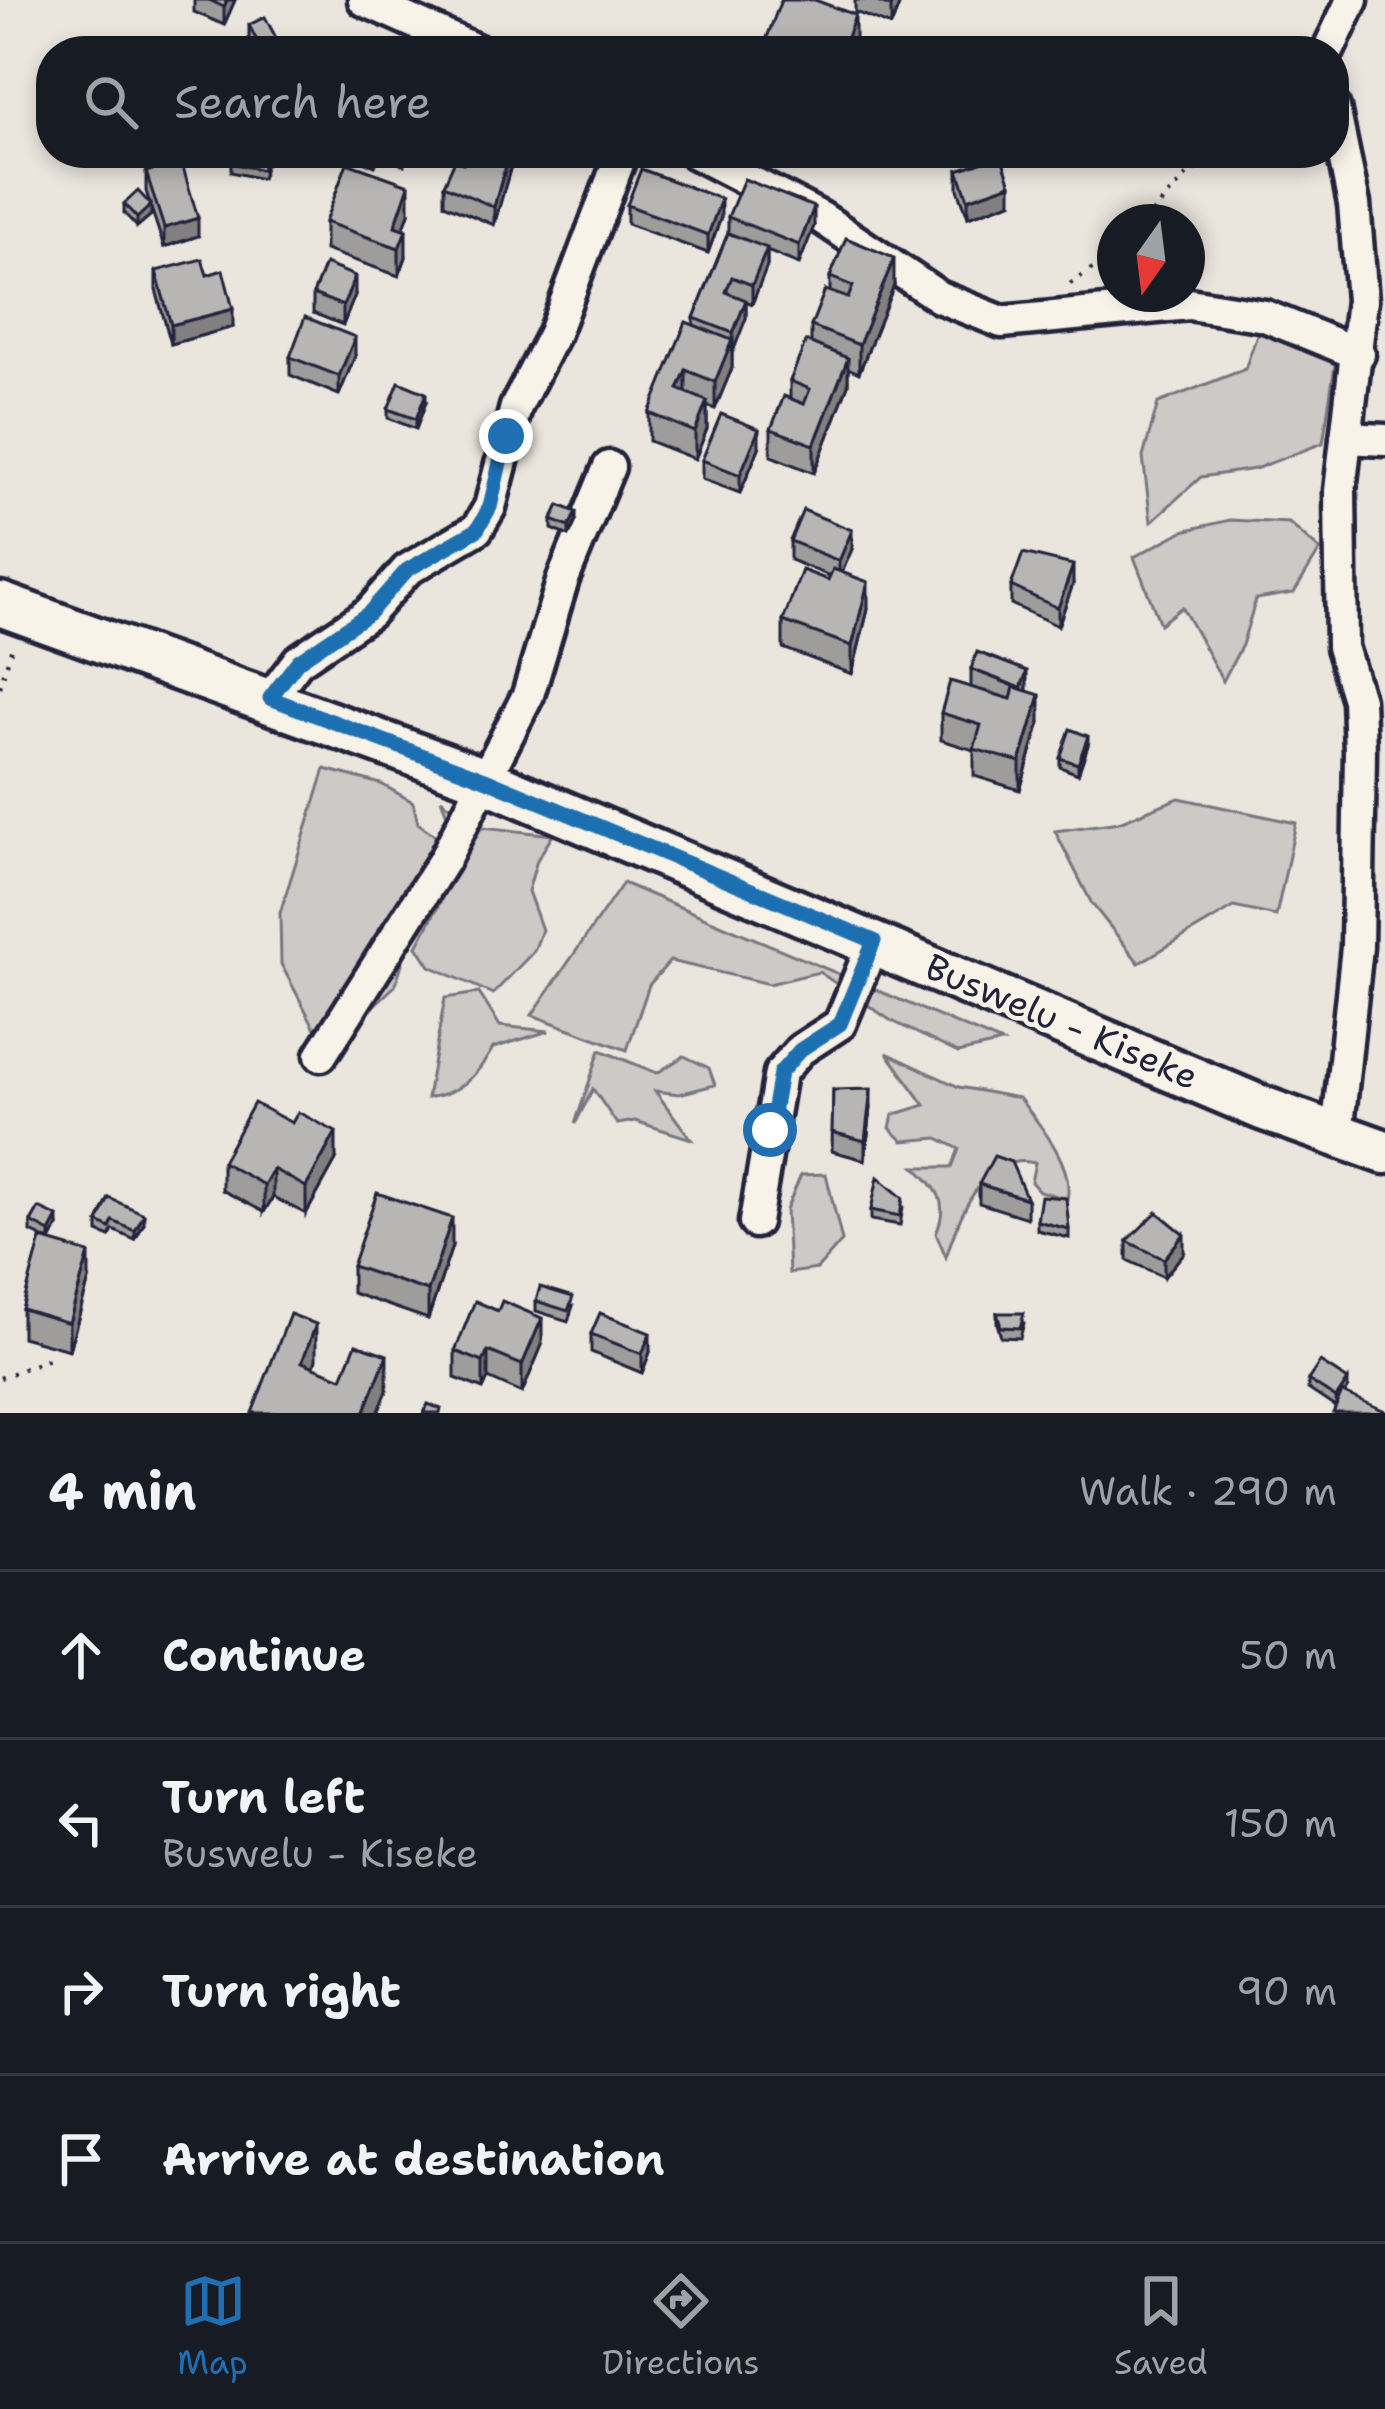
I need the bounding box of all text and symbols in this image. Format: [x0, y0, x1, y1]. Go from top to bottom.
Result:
search box [36, 36, 1349, 168]
icon: search [78, 69, 144, 135]
text: Search here [174, 72, 431, 132]
north arrow [1097, 204, 1205, 312]
route end [479, 409, 533, 463]
street label: Buswelu - Kiseke [918, 942, 1206, 1101]
route start [743, 1103, 797, 1157]
text: 4 min [48, 1457, 197, 1525]
text: Walk · 290 m [1079, 1465, 1337, 1517]
icon: ahead [48, 1622, 114, 1688]
text: Continue [162, 1625, 366, 1685]
text: 50 m [1239, 1629, 1337, 1681]
text: Turn left [162, 1767, 365, 1827]
icon: left [48, 1790, 114, 1856]
text: 150 m [1224, 1797, 1337, 1849]
text: Buswelu - Kiseke [162, 1827, 478, 1879]
icon: right [48, 1958, 114, 2024]
text: Turn right [162, 1961, 401, 2021]
text: 90 m [1236, 1965, 1337, 2017]
icon: arrive [48, 2126, 114, 2192]
text: Arrive at destination [162, 2129, 665, 2189]
tab: Map [177, 2268, 248, 2385]
tab: Directions [602, 2268, 760, 2385]
tab: Saved [1114, 2268, 1208, 2385]

